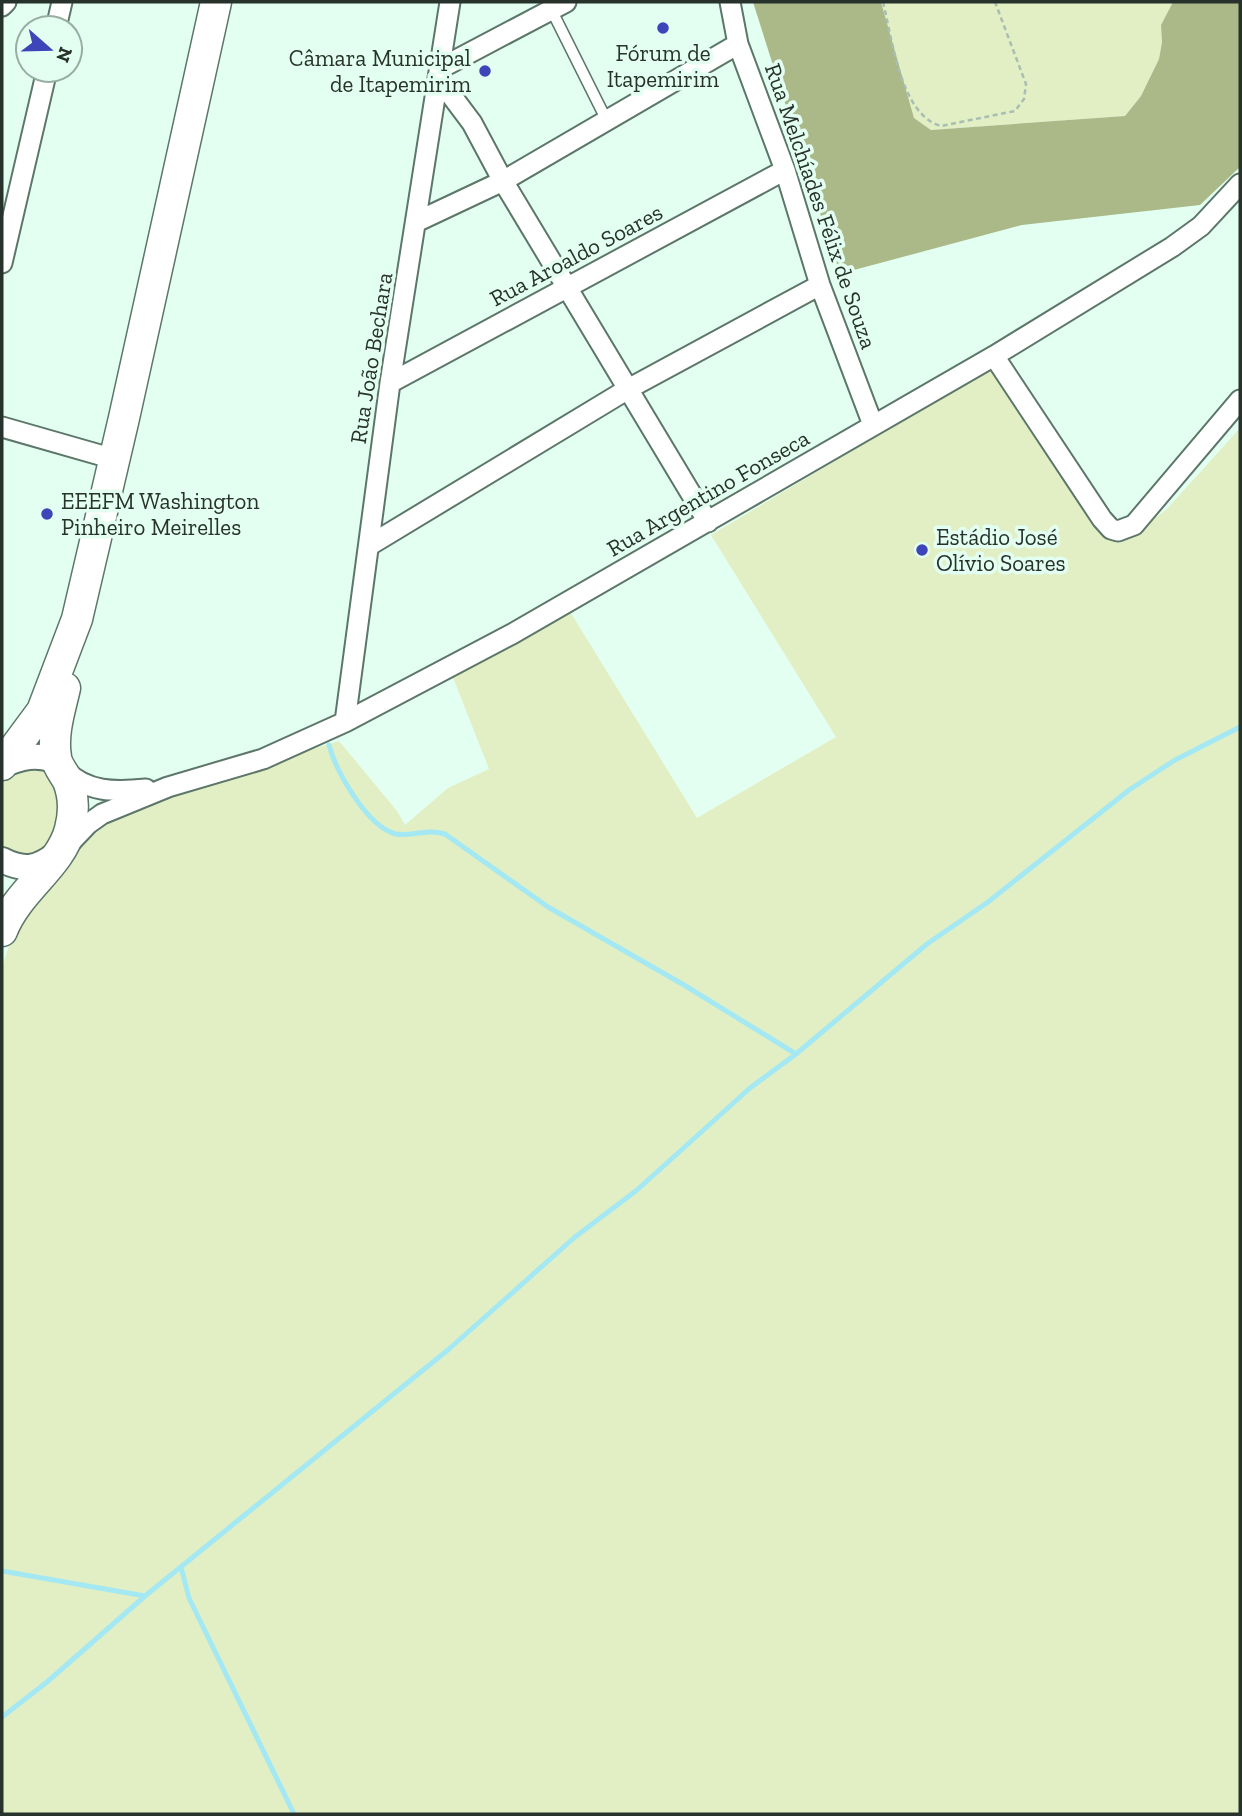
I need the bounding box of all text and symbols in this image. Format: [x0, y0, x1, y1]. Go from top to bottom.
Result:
north arrow [14, 14, 84, 84]
marker: Fórum de Itapemirim [655, 20, 671, 36]
place label: Fórum de Itapemirim [607, 39, 719, 93]
text: N [51, 44, 78, 65]
place label: Câmara Municipal de Itapemirim [289, 44, 471, 98]
street label: Rua Melchíades Félix de Souza [759, 60, 883, 352]
marker: Câmara Municipal de Itapemirim [477, 63, 493, 79]
street label: Rua Aroaldo Soares [485, 198, 667, 312]
street label: Rua João Bechara [344, 270, 398, 446]
street label: Rua Argentino Fonseca [602, 424, 814, 562]
place label: EEEFM Washington Pinheiro Meirelles [61, 487, 259, 541]
marker: EEEFM Washington Pinheiro Meirelles [39, 506, 55, 522]
place label: Estádio José Olívio Soares [936, 523, 1066, 577]
marker: Estádio José Olívio Soares [914, 542, 930, 558]

